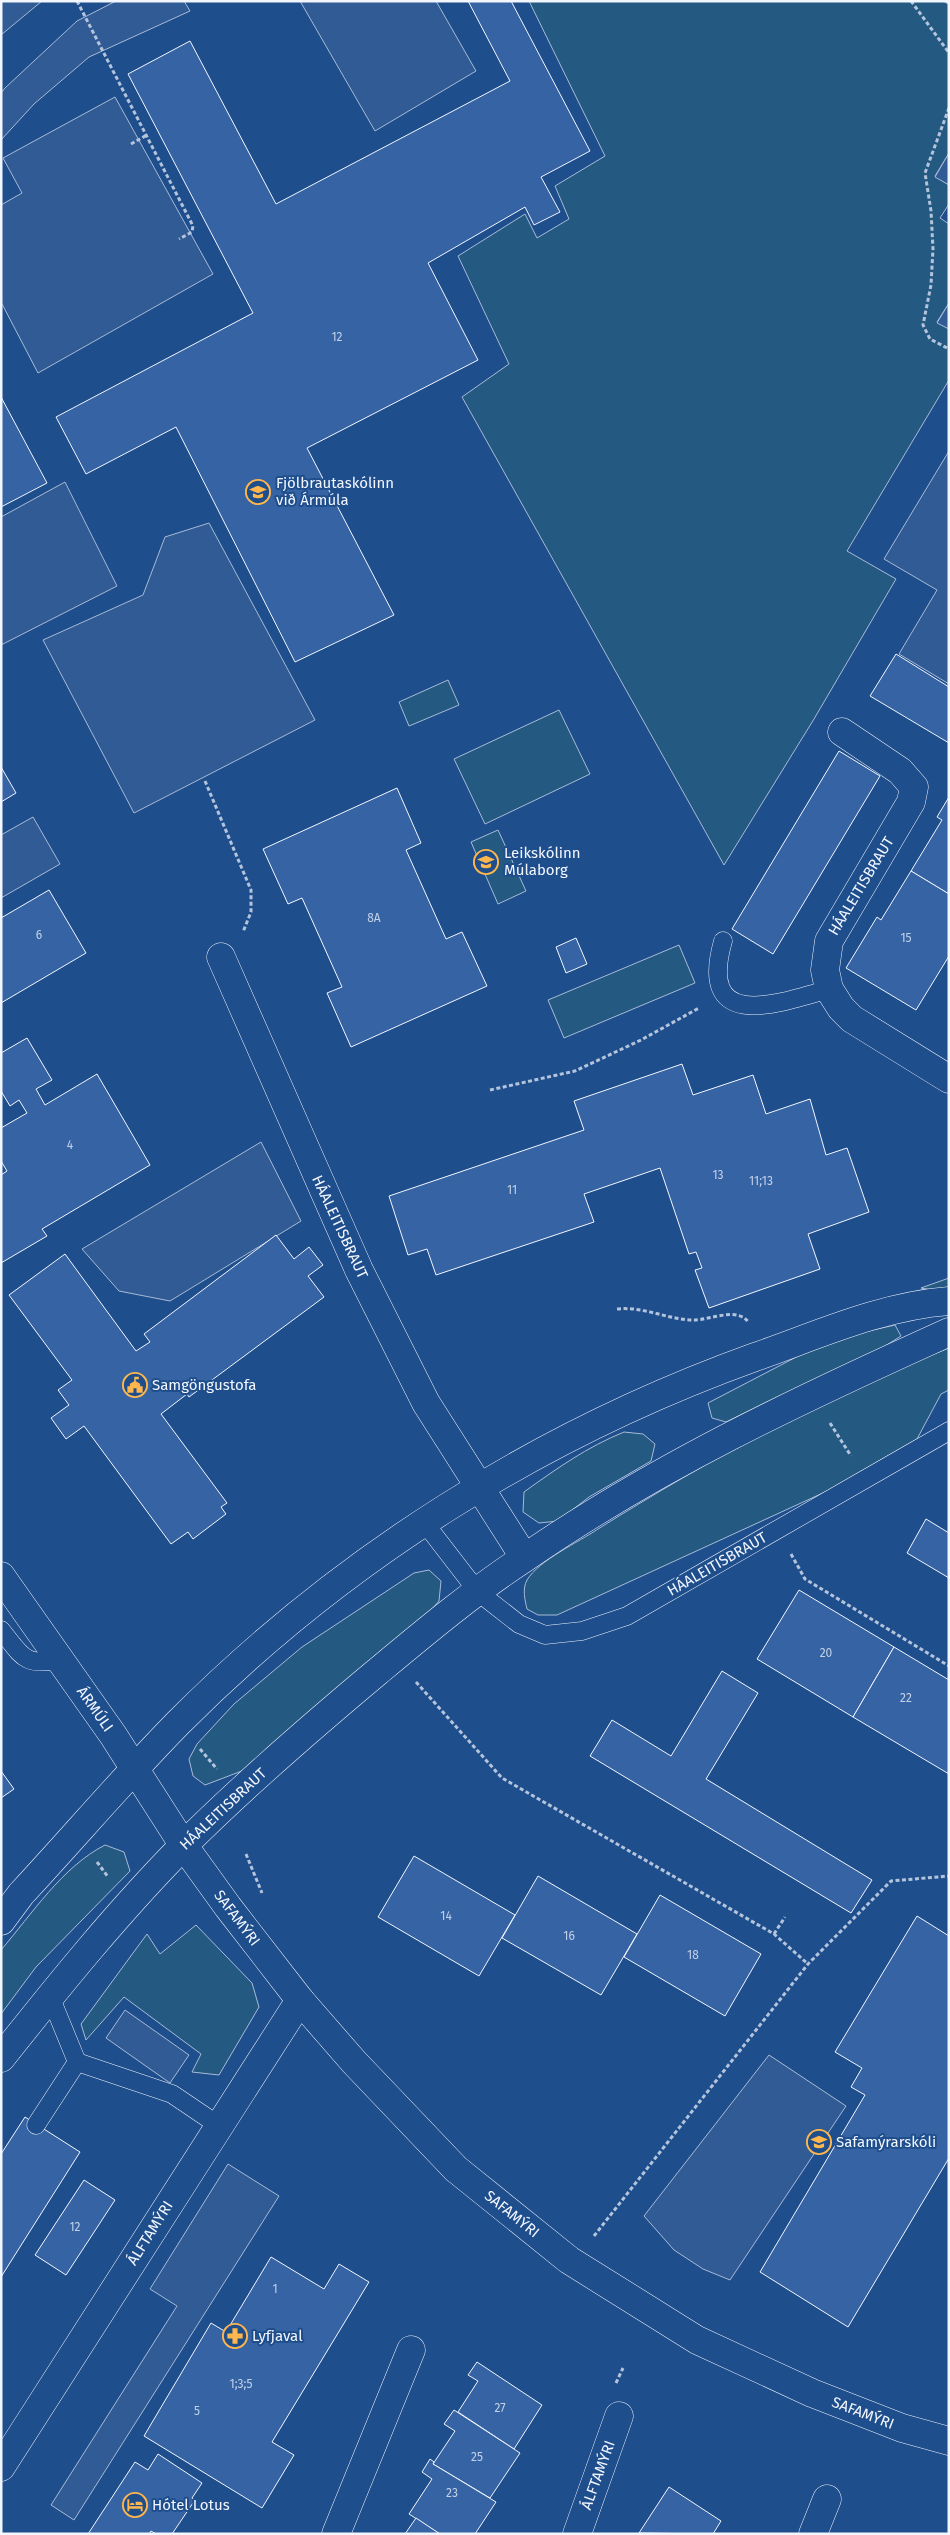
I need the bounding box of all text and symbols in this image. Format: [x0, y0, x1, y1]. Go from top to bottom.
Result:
house number: 12 [331, 330, 343, 344]
place label: Fjölbrautaskólinn við Ármúla [276, 474, 394, 509]
school or university icon: Fjölbrautaskólinn við Ármúla [245, 479, 271, 505]
street label: HÁALEITISBRAUT [824, 833, 898, 939]
place label: Leikskólinn Múlaborg [504, 844, 581, 879]
school or university icon: Leikskólinn Múlaborg [473, 849, 499, 875]
house number: 8A [367, 911, 381, 925]
house number: 6 [36, 928, 42, 942]
house number: 15 [900, 931, 912, 945]
house number: 4 [67, 1138, 74, 1152]
house number: 13 [712, 1168, 724, 1182]
street label: HÁALEITISBRAUT [308, 1172, 372, 1282]
house number: 11;13 [749, 1174, 773, 1188]
house number: 11 [507, 1183, 517, 1197]
public building icon: Samgöngustofa [122, 1372, 148, 1398]
place label: Samgöngustofa [152, 1376, 257, 1394]
street label: HÁALEITISBRAUT [664, 1528, 770, 1600]
house number: 20 [820, 1646, 833, 1660]
street label: ÁRMÚLI [73, 1683, 117, 1735]
house number: 22 [900, 1691, 912, 1705]
street label: HÁALEITISBRAUT [176, 1764, 270, 1854]
street label: SAFAMÝRI [210, 1887, 264, 1949]
house number: 14 [440, 1909, 452, 1923]
house number: 16 [563, 1929, 575, 1943]
house number: 18 [687, 1948, 699, 1962]
school or university icon: Safamýrarskóli [806, 2129, 832, 2155]
place label: Safamýrarskóli [836, 2133, 936, 2151]
street label: SAFAMÝRI [481, 2187, 543, 2241]
street label: ÁLFTAMÝRI [123, 2198, 177, 2268]
house number: 12 [69, 2220, 81, 2234]
house number: 1 [272, 2282, 278, 2296]
pharmacy icon: Lyfjaval [222, 2323, 248, 2349]
place label: Lyfjaval [252, 2327, 303, 2345]
house number: 1;3;5 [229, 2377, 253, 2391]
street label: SAFAMÝRI [829, 2393, 897, 2433]
house number: 27 [494, 2401, 506, 2415]
house number: 5 [194, 2404, 200, 2418]
street label: ÁLFTAMÝRI [577, 2438, 619, 2512]
house number: 25 [471, 2450, 483, 2464]
house number: 23 [446, 2486, 458, 2500]
hotel icon: Hótel Lotus [122, 2492, 148, 2518]
place label: Hótel Lotus [152, 2496, 230, 2514]

